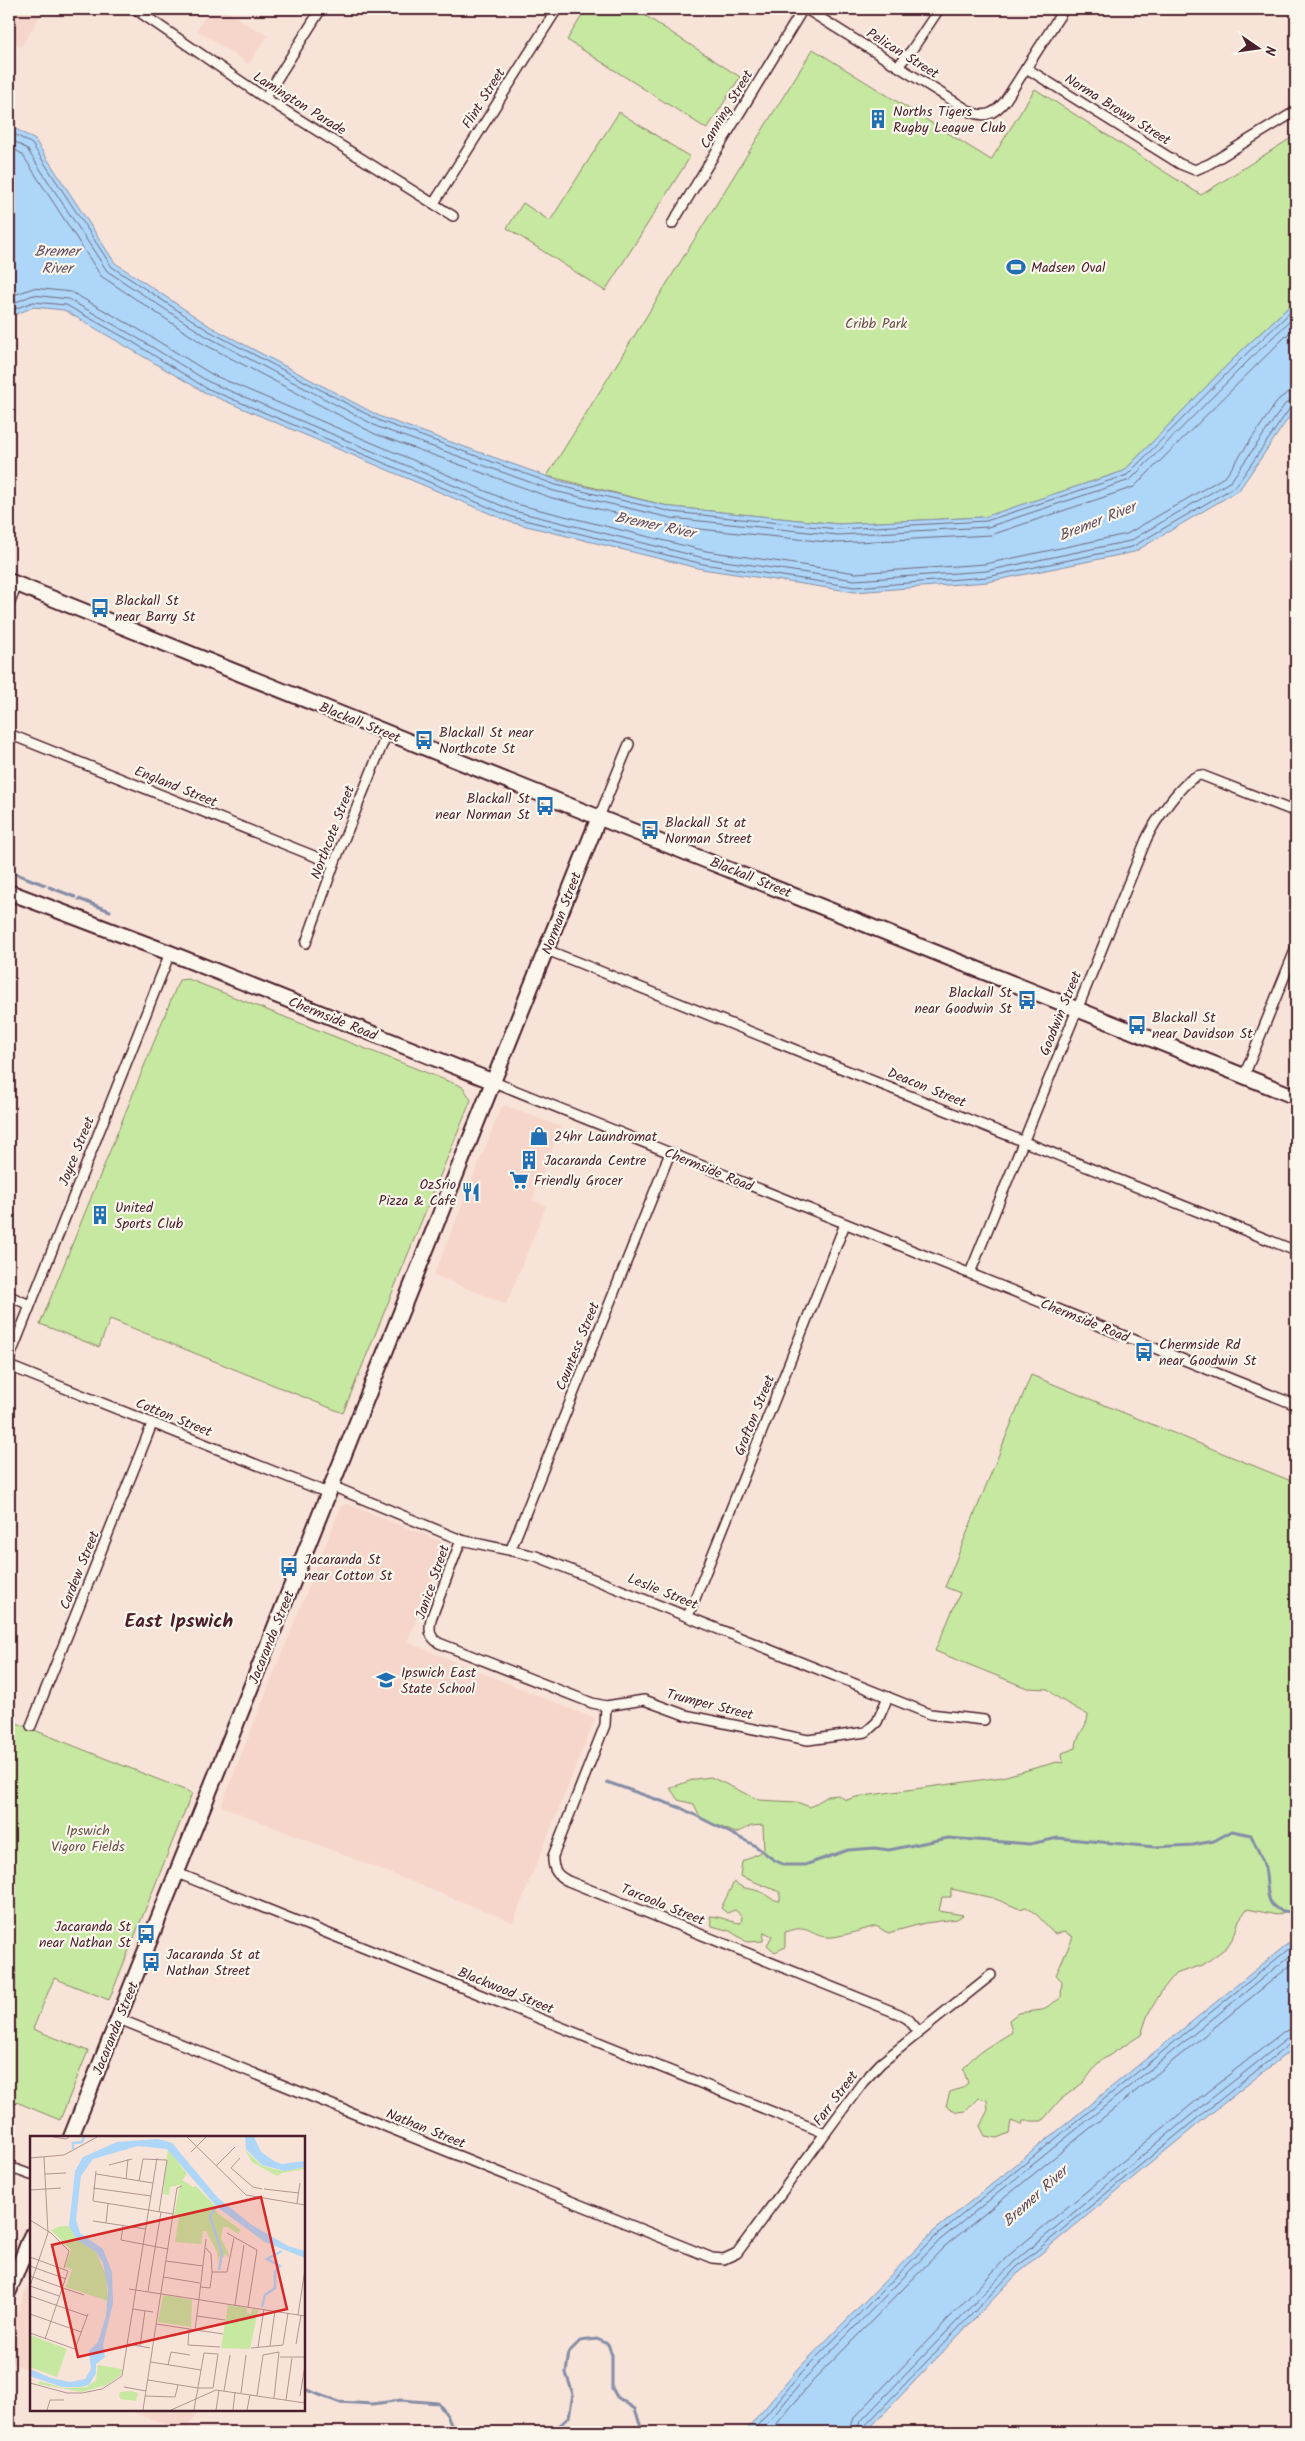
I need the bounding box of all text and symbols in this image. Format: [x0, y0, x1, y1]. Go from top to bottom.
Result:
north arrow [1232, 22, 1282, 72]
street label: Pelican Street [862, 23, 944, 85]
text: N [1258, 44, 1281, 58]
street label: Flint Street [456, 63, 512, 133]
street label: Canning Street [695, 65, 759, 153]
street label: Lamington Parade [249, 66, 351, 142]
street label: Norma Brown Street [1060, 68, 1175, 152]
place label: Norths Tigers Rugby League Club [893, 101, 1006, 139]
building icon: Norths Tigers Rugby League Club [867, 108, 889, 130]
water label: Bremer River [35, 240, 82, 281]
sports icon: Madsen Oval [1005, 256, 1027, 278]
place label: Madsen Oval [1031, 257, 1106, 279]
park label: Cribb Park [845, 313, 907, 335]
water label: Bremer River [1055, 494, 1142, 548]
water label: Bremer River [613, 506, 700, 547]
place label: Blackall St near Barry St [115, 590, 196, 628]
bus stop icon: Blackall St near Barry St [89, 597, 111, 619]
street label: Blackall Street [316, 697, 404, 749]
place label: Blackall St near Northcote St [439, 722, 535, 760]
bus stop icon: Blackall St near Northcote St [413, 729, 435, 751]
street label: England Street [131, 760, 221, 814]
street label: Northcote Street [305, 782, 361, 882]
place label: Blackall St near Norman St [435, 788, 531, 826]
bus stop icon: Blackall St near Norman St [534, 795, 556, 817]
place label: Blackall St at Norman Street [665, 812, 752, 850]
bus stop icon: Blackall St at Norman Street [639, 819, 661, 841]
street label: Blackall Street [707, 852, 795, 904]
street label: Norman Street [536, 868, 588, 958]
street label: Goodwin Street [1034, 967, 1088, 1059]
place label: Blackall St near Goodwin St [915, 982, 1013, 1020]
bus stop icon: Blackall St near Goodwin St [1016, 989, 1038, 1011]
street label: Chermside Road [285, 991, 381, 1047]
place label: Blackall St near Davidson St [1152, 1007, 1253, 1045]
bus stop icon: Blackall St near Davidson St [1126, 1014, 1148, 1036]
street label: Deacon Street [884, 1062, 970, 1114]
street label: Joyce Street [53, 1113, 101, 1189]
shop icon: 24hr Laundromat [528, 1125, 550, 1147]
place label: 24hr Laundromat [554, 1126, 658, 1148]
street label: Chermside Road [661, 1142, 757, 1198]
building icon: Jacaranda Centre [518, 1149, 540, 1171]
place label: Jacaranda Centre [544, 1150, 647, 1172]
supermarket icon: Friendly Grocer [508, 1169, 530, 1191]
place label: Friendly Grocer [534, 1170, 624, 1192]
place label: OzSrio Pizza & Cafe [379, 1174, 457, 1212]
restaurant icon: OzSrio Pizza & Cafe [460, 1181, 482, 1203]
place label: United Sports Club [115, 1197, 184, 1235]
building icon: United Sports Club [89, 1204, 111, 1226]
street label: Chermside Road [1037, 1293, 1133, 1349]
street label: Countess Street [550, 1298, 606, 1394]
place label: Chermside Rd near Goodwin St [1159, 1334, 1257, 1372]
bus stop icon: Chermside Rd near Goodwin St [1133, 1341, 1155, 1363]
street label: Grafton Street [729, 1371, 781, 1459]
street label: Cotton Street [132, 1393, 216, 1443]
street label: Cardew Street [54, 1527, 106, 1613]
street label: Janice Street [410, 1542, 456, 1623]
place label: Jacaranda St near Cotton St [304, 1549, 393, 1587]
bus stop icon: Jacaranda St near Cotton St [278, 1556, 300, 1578]
street label: Leslie Street [624, 1568, 702, 1616]
street label: Jacaranda Street [243, 1587, 301, 1688]
district label: East Ipswich [125, 1607, 233, 1637]
place label: Ipswich East State School [401, 1662, 477, 1700]
school or university icon: Ipswich East State School [375, 1669, 397, 1691]
street label: Trumper Street [664, 1684, 756, 1727]
park label: Ipswich Vigoro Fields [51, 1820, 125, 1858]
street label: Tarcoola Street [617, 1878, 708, 1932]
place label: Jacaranda St near Nathan St [39, 1916, 132, 1954]
bus stop icon: Jacaranda St near Nathan St [135, 1923, 157, 1945]
place label: Jacaranda St at Nathan Street [166, 1944, 261, 1982]
bus stop icon: Jacaranda St at Nathan Street [140, 1951, 162, 1973]
street label: Blackwood Street [454, 1962, 558, 2020]
street label: Jacaranda Street [87, 1978, 145, 2079]
street label: Farr Street [808, 2066, 864, 2131]
street label: Nathan Street [383, 2103, 469, 2155]
inset map [30, 2136, 305, 2411]
water label: Bremer River [997, 2159, 1076, 2233]

